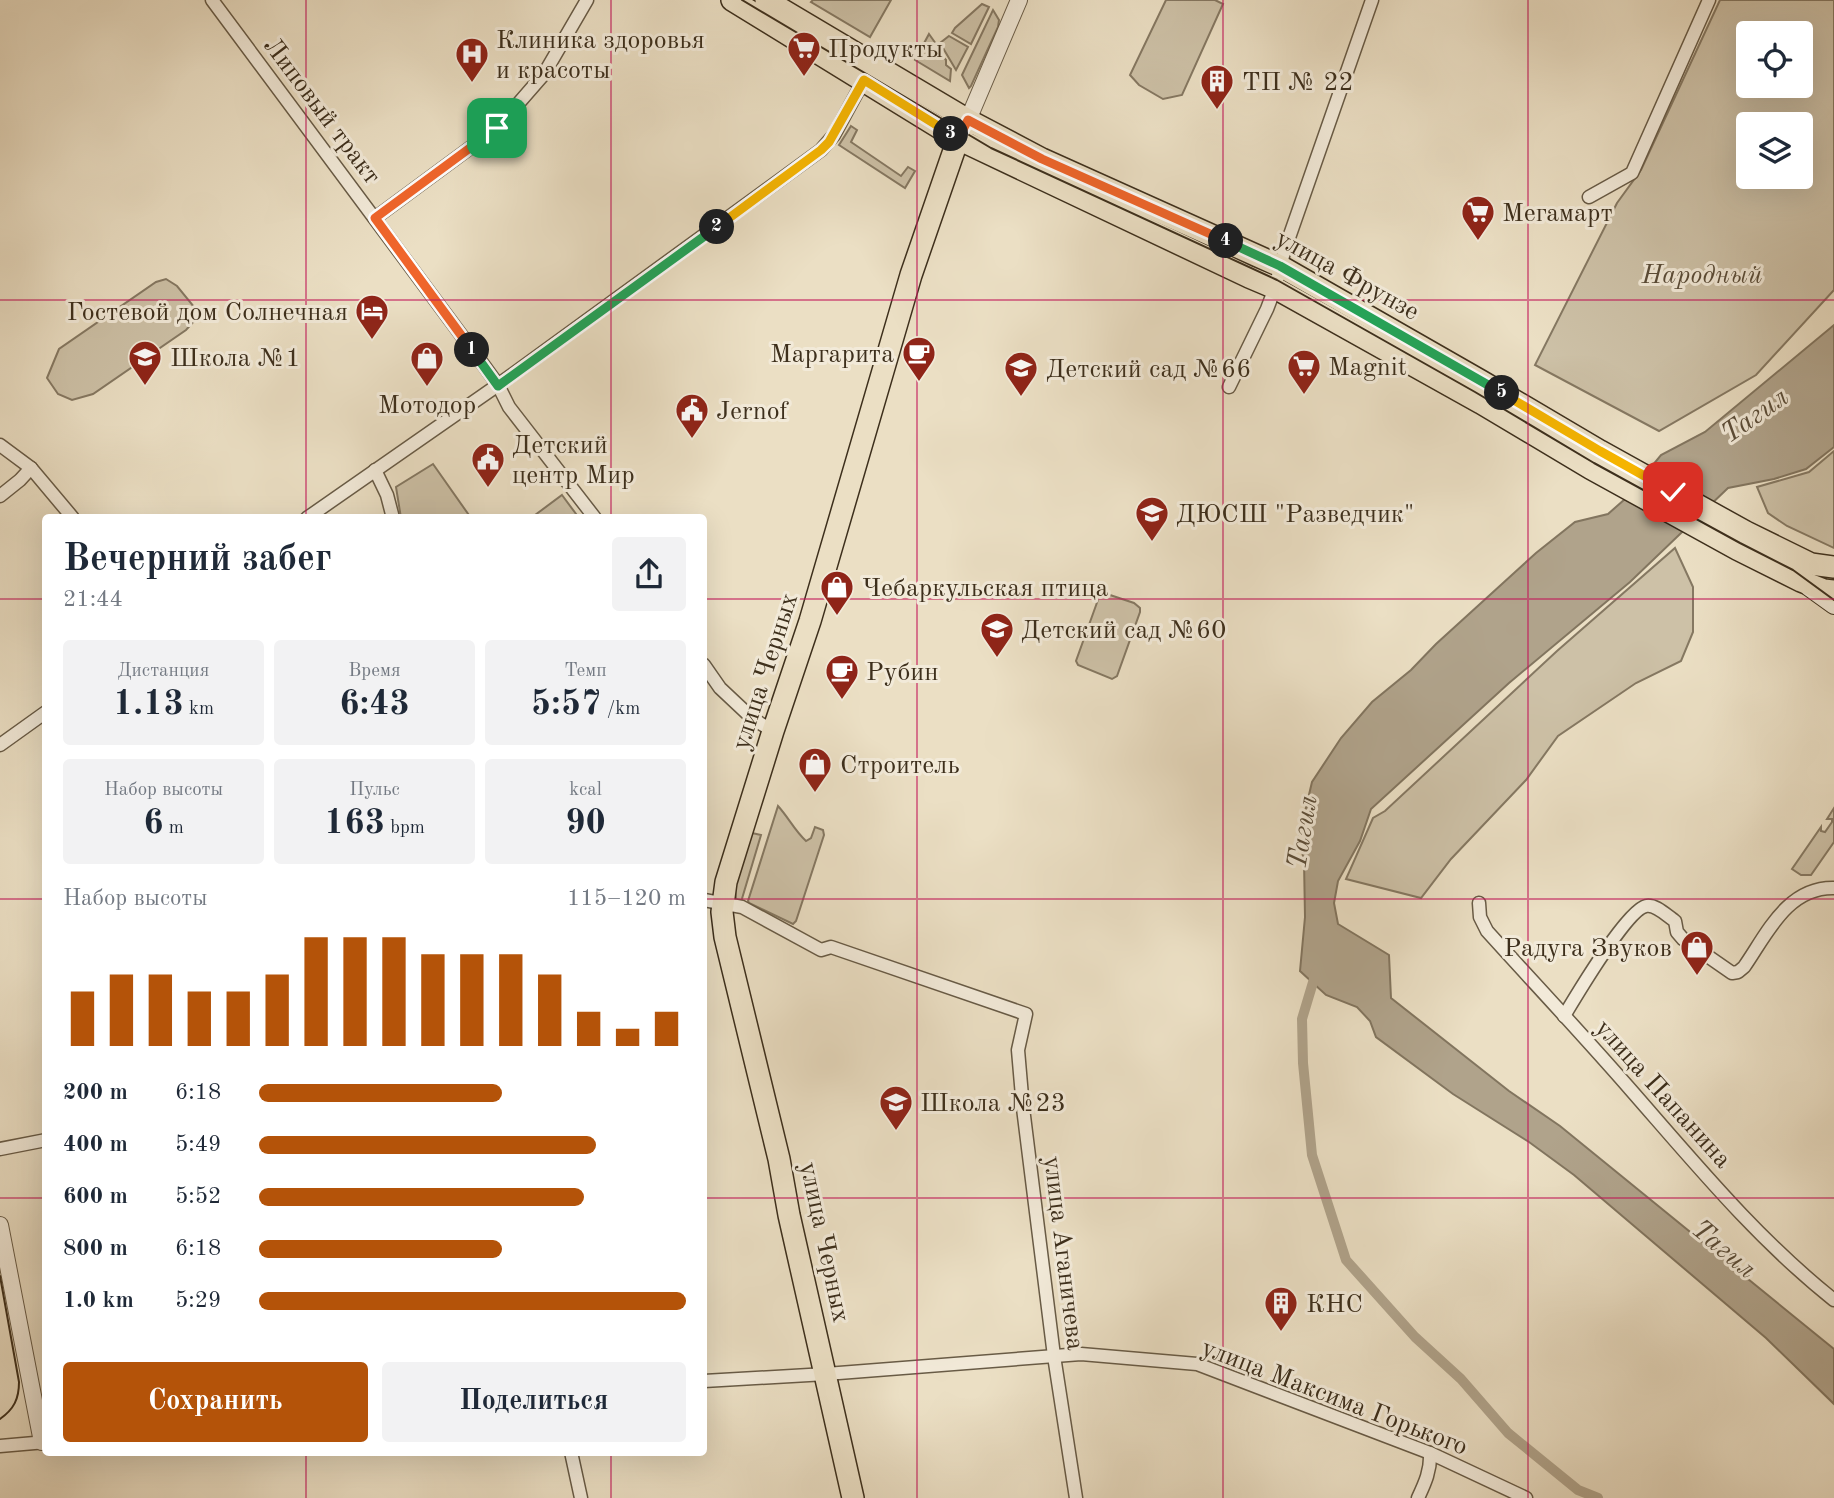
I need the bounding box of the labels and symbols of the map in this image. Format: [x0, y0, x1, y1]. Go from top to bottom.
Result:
place label: Клиника здоровья и красоты [496, 28, 705, 84]
supermarket icon: Продукты [785, 29, 823, 78]
street label: Липовый тракт [258, 33, 385, 189]
hospital icon: Клиника здоровья и красоты [453, 35, 491, 84]
place label: Продукты [828, 37, 943, 63]
building icon: ТП № 22 [1198, 62, 1236, 111]
place label: ТП № 22 [1242, 70, 1354, 96]
pin [467, 98, 527, 158]
pin: 3 [934, 116, 968, 152]
supermarket icon: Мегамарт [1459, 193, 1497, 242]
place label: Мегамарт [1502, 201, 1613, 227]
pin: 2 [700, 210, 734, 244]
pin: 4 [1208, 224, 1244, 258]
street label: улица Фрунзе [1271, 226, 1423, 326]
park label: Народный [1640, 263, 1763, 289]
hotel icon: Гостевой дом Солнечная [353, 292, 391, 341]
place label: Гостевой дом Солнечная [67, 300, 348, 326]
pin: 1 [454, 332, 490, 368]
cafe icon: Маргарита [900, 334, 938, 383]
school or university icon: Школа №1 [126, 338, 164, 387]
shop icon: Мотодор [408, 339, 446, 388]
place label: Маргарита [770, 342, 894, 368]
place label: Школа №1 [170, 346, 301, 372]
supermarket icon: Magnit [1285, 347, 1323, 396]
school or university icon: Детский сад №66 [1002, 349, 1040, 398]
place label: Magnit [1328, 355, 1407, 381]
place label: Детский сад №66 [1046, 357, 1251, 383]
pin: 5 [1484, 376, 1520, 410]
water label: Тагил [1717, 384, 1794, 449]
public building icon: Jernof [673, 391, 711, 440]
place label: Мотодор [378, 393, 476, 419]
place label: Jernof [716, 399, 790, 425]
place label: Детский центр Мир [512, 433, 635, 489]
public building icon: Детский центр Мир [469, 440, 507, 489]
pin [1643, 462, 1703, 522]
school or university icon: ДЮСШ "Разведчик" [1133, 494, 1171, 543]
place label: ДЮСШ "Разведчик" [1176, 502, 1414, 528]
shop icon: Чебаркульская птица [818, 568, 856, 617]
place label: Чебаркульская птица [862, 576, 1109, 602]
street label: улица Черных [728, 590, 803, 753]
school or university icon: Детский сад №60 [978, 610, 1016, 659]
place label: Детский сад №60 [1021, 618, 1226, 644]
cafe icon: Рубин [823, 652, 861, 701]
place label: Рубин [866, 660, 939, 686]
shop icon: Строитель [796, 745, 834, 794]
place label: Строитель [840, 753, 960, 779]
water label: Тагил [1284, 793, 1324, 872]
shop icon: Радуга Звуков [1678, 928, 1716, 977]
place label: Радуга Звуков [1503, 936, 1672, 962]
street label: улица Папанина [1589, 1015, 1736, 1174]
school or university icon: Школа №23 [877, 1083, 915, 1132]
place label: Школа №23 [920, 1091, 1066, 1117]
street label: улица Аганичева [1038, 1155, 1088, 1352]
street label: улица Черных [794, 1160, 854, 1325]
water label: Тагил [1685, 1216, 1761, 1285]
building icon: КНС [1262, 1284, 1300, 1333]
place label: КНС [1306, 1292, 1363, 1318]
street label: улица Максима Горького [1198, 1335, 1471, 1461]

